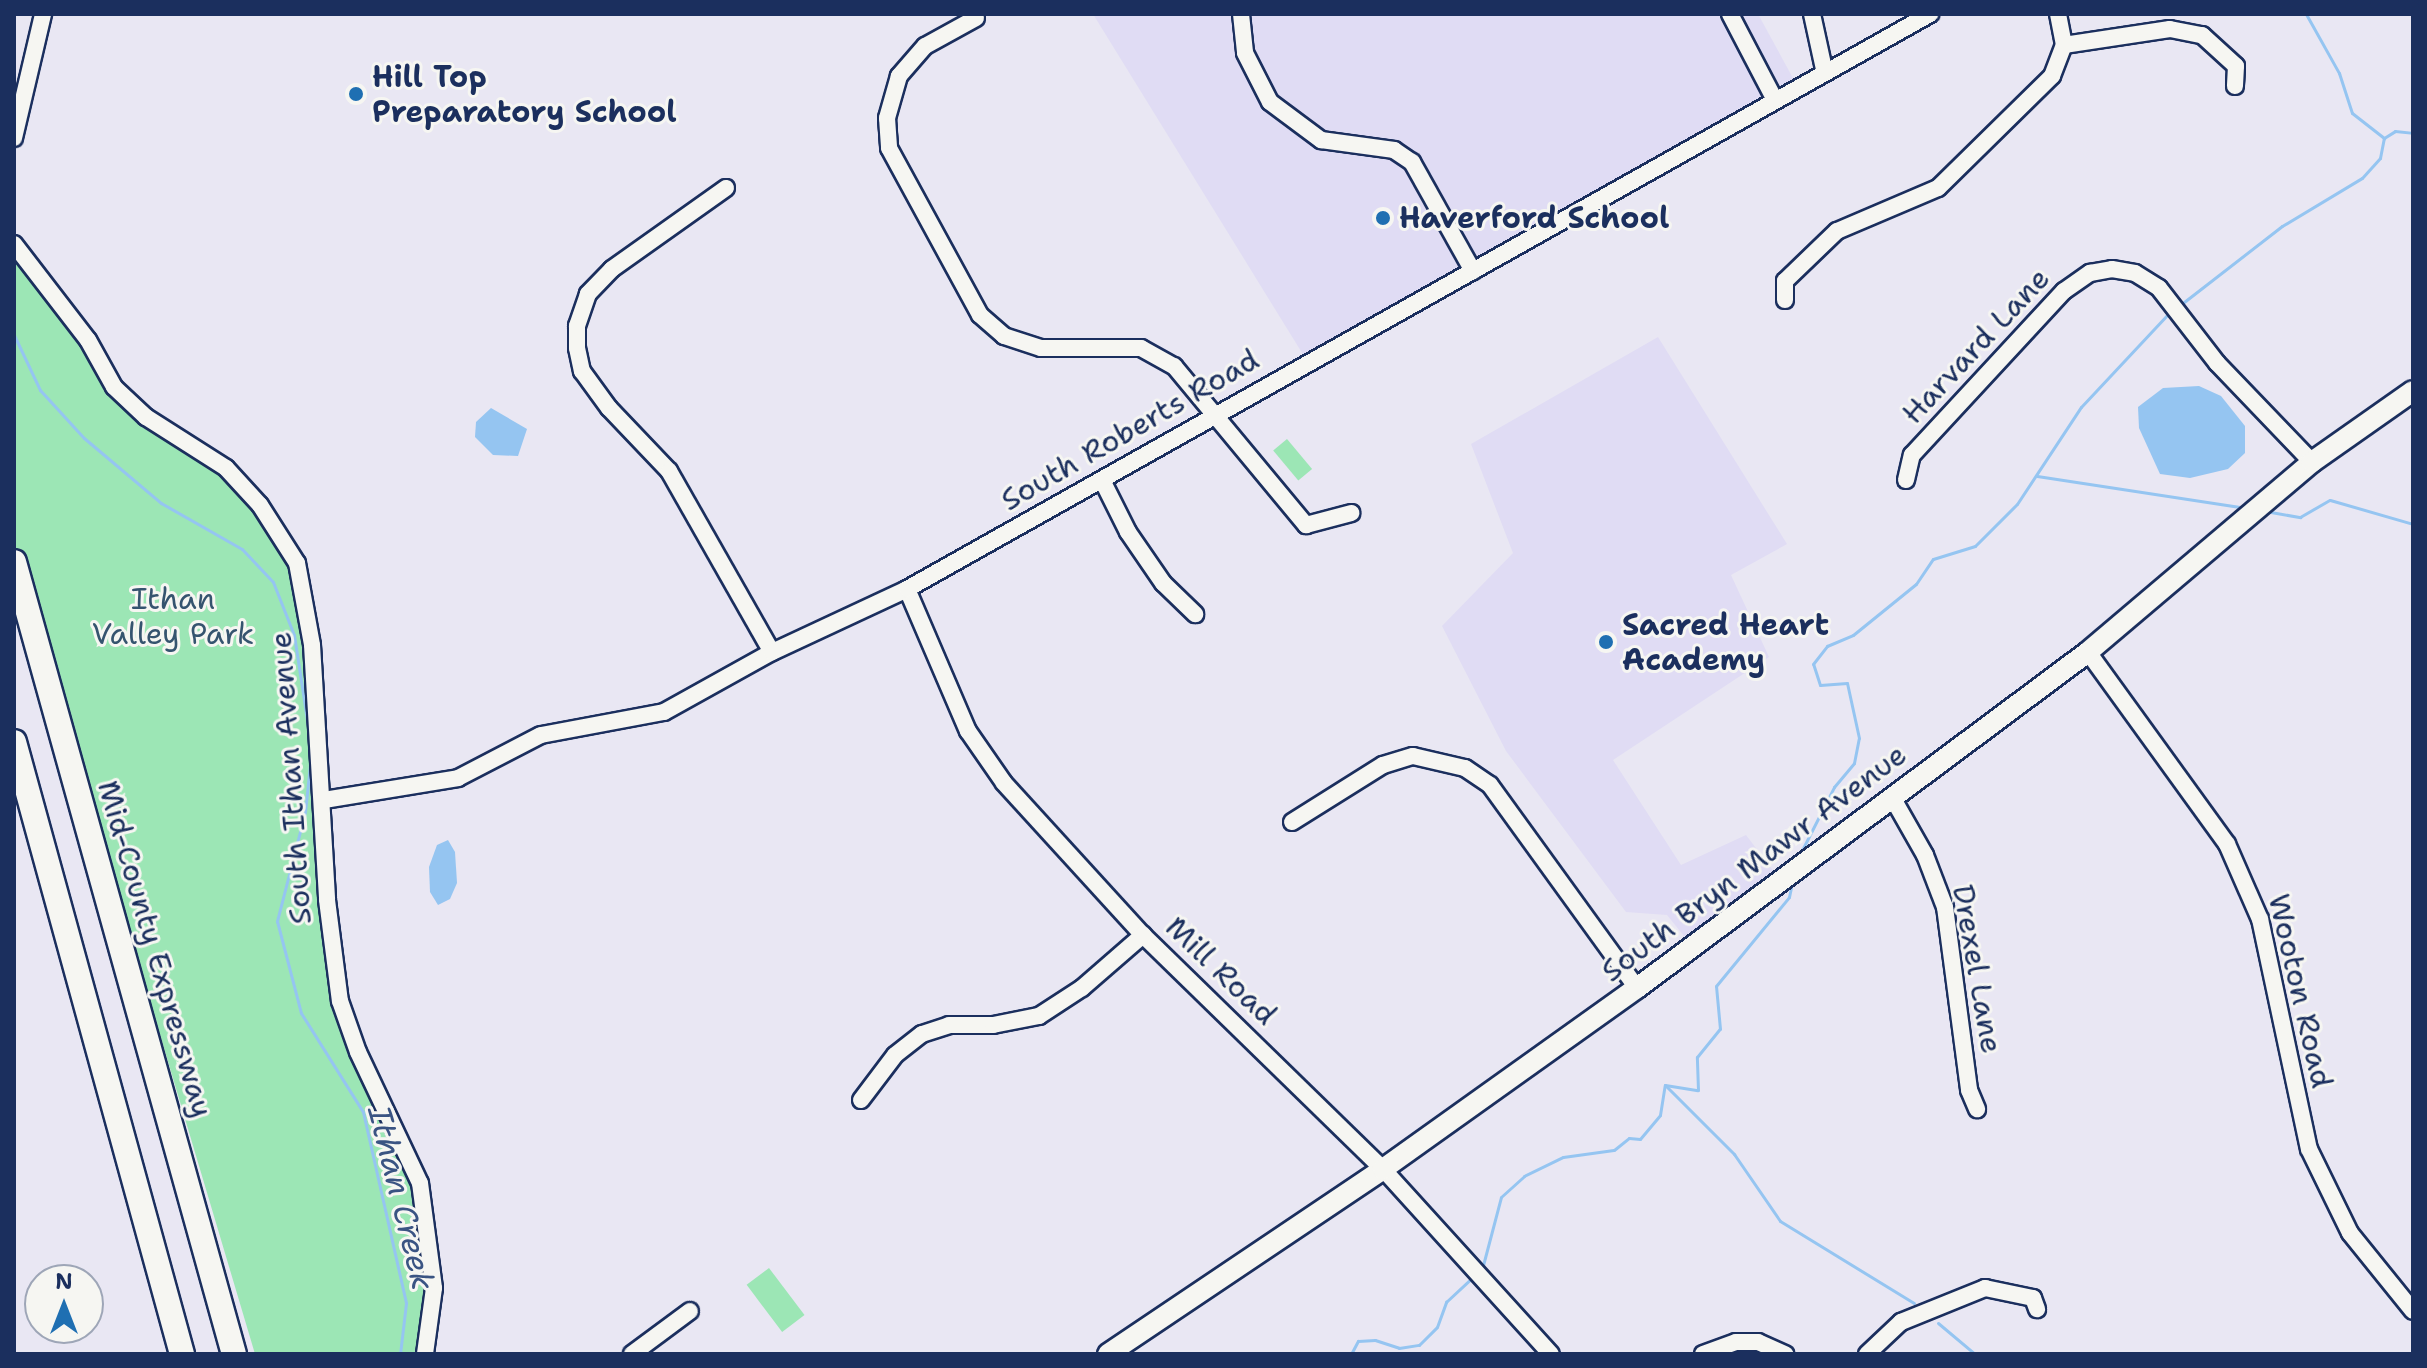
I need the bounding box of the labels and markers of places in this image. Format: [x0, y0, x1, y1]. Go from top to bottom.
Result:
place label: Hill Top Preparatory School [372, 59, 677, 130]
marker: Hill Top Preparatory School [347, 85, 365, 103]
place label: Haverford School [1399, 200, 1669, 236]
marker: Haverford School [1374, 209, 1392, 227]
place label: Sacred Heart Academy [1622, 607, 1829, 678]
marker: Sacred Heart Academy [1597, 633, 1615, 651]

